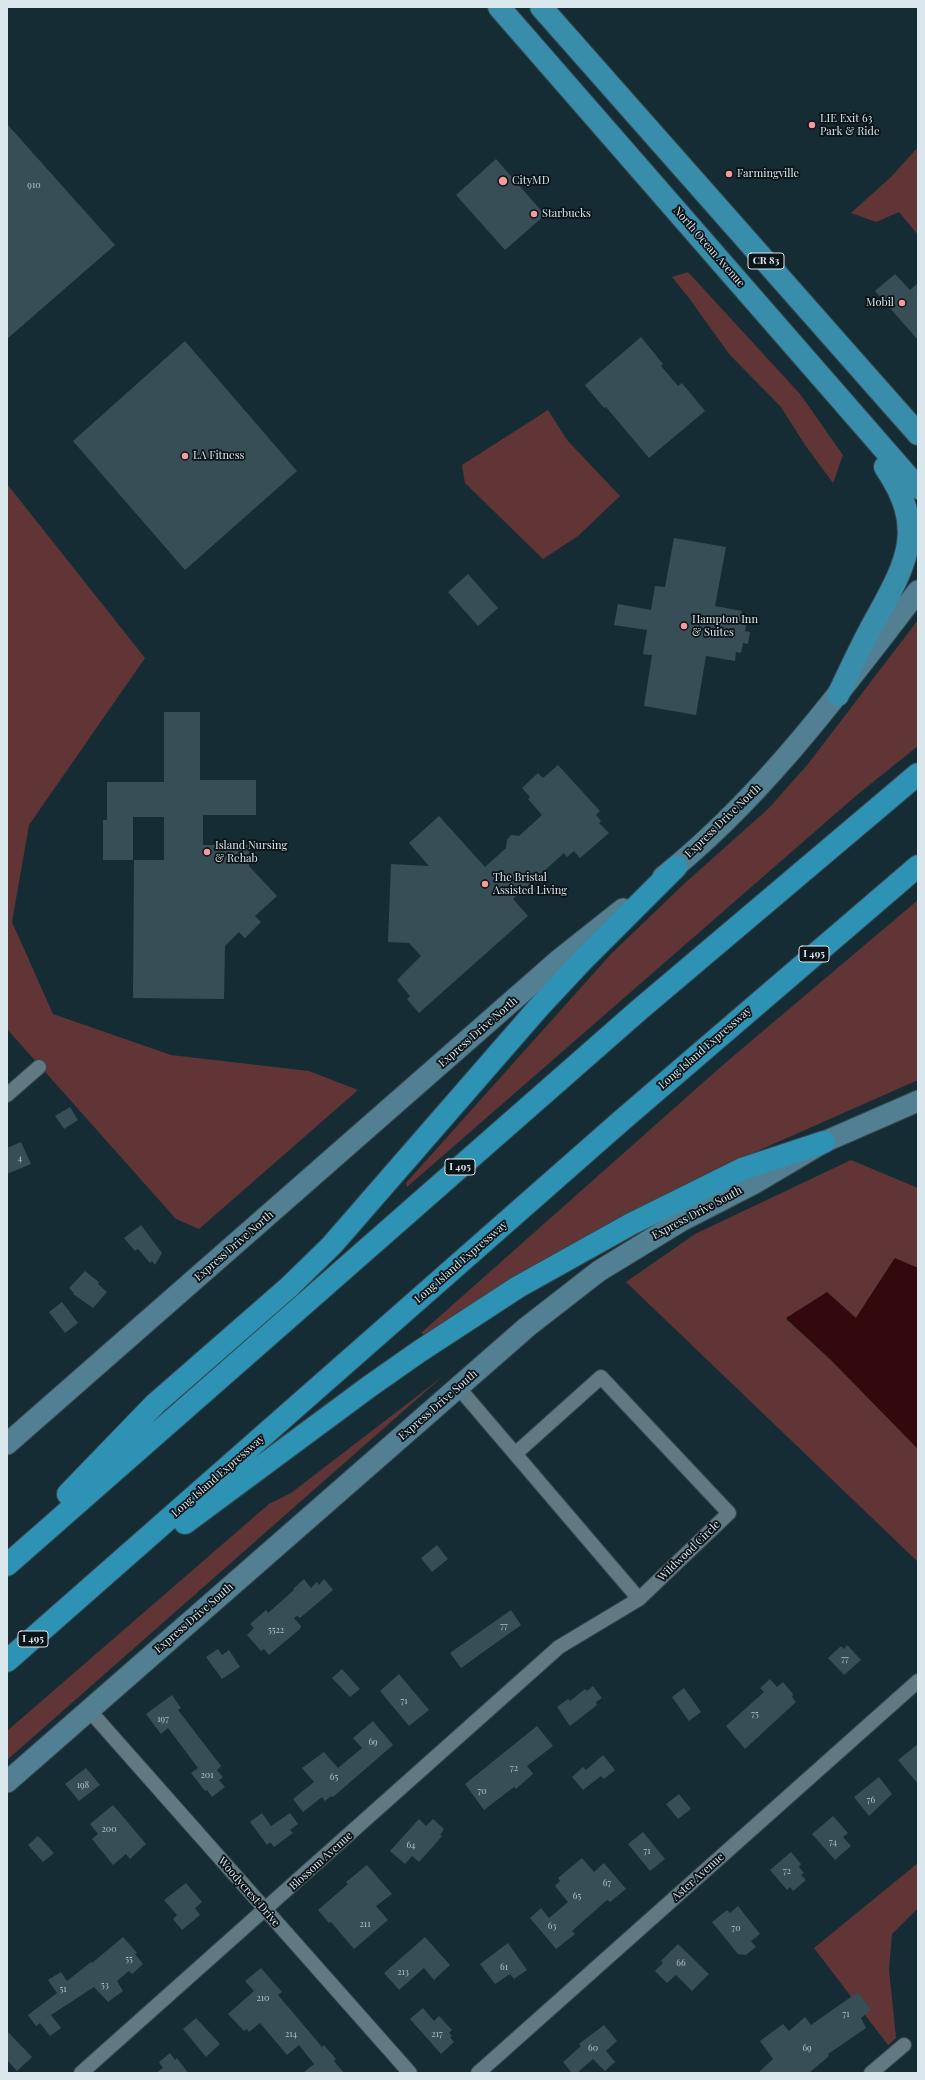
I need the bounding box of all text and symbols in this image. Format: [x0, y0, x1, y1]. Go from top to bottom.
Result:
place label: LIE Exit 63 Park & Ride [820, 112, 880, 138]
marker: LIE Exit 63 Park & Ride [807, 120, 817, 130]
place label: Farmingville [737, 167, 799, 181]
marker: Farmingville [724, 169, 734, 179]
place label: CityMD [512, 174, 550, 188]
marker: CityMD [497, 175, 509, 187]
house number: 910 [27, 180, 41, 190]
street label: North Ocean Avenue [671, 204, 747, 290]
place label: Starbucks [542, 207, 591, 221]
marker: Starbucks [529, 209, 539, 219]
road number: CR 83 [748, 253, 784, 269]
place label: Mobil [866, 296, 894, 310]
marker: Mobil [897, 298, 907, 308]
place label: LA Fitness [193, 449, 244, 463]
marker: LA Fitness [180, 451, 190, 461]
place label: Hampton Inn & Suites [692, 613, 758, 639]
marker: Hampton Inn & Suites [679, 621, 689, 631]
street label: Express Drive North [682, 781, 764, 861]
place label: Island Nursing & Rehab [215, 839, 287, 865]
marker: Island Nursing & Rehab [202, 847, 212, 857]
place label: The Bristal Assisted Living [493, 871, 567, 897]
marker: The Bristal Assisted Living [480, 879, 490, 889]
road number: I 495 [799, 946, 829, 962]
street label: Express Drive North [436, 994, 520, 1070]
street label: Long Island Expressway [656, 1004, 754, 1092]
house number: 4 [18, 1153, 22, 1163]
road number: I 495 [445, 1159, 475, 1175]
street label: Express Drive South [650, 1184, 744, 1242]
street label: Express Drive North [192, 1208, 276, 1284]
street label: Long Island Expressway [412, 1218, 510, 1306]
street label: Express Drive South [396, 1367, 480, 1443]
street label: Long Island Expressway [169, 1432, 267, 1520]
street label: Wildwood Circle [655, 1518, 723, 1584]
street label: Express Drive South [152, 1580, 236, 1656]
house number: 77 [500, 1621, 508, 1631]
house number: 5522 [268, 1625, 284, 1635]
road number: I 495 [18, 1631, 48, 1647]
house number: 77 [841, 1654, 849, 1664]
house number: 71 [401, 1696, 407, 1706]
house number: 75 [751, 1709, 759, 1719]
house number: 197 [157, 1714, 169, 1724]
house number: 69 [368, 1737, 378, 1747]
house number: 72 [510, 1763, 518, 1773]
house number: 201 [200, 1770, 214, 1780]
house number: 65 [330, 1772, 338, 1782]
house number: 198 [77, 1780, 89, 1790]
house number: 70 [477, 1786, 487, 1796]
house number: 76 [867, 1795, 875, 1805]
house number: 200 [101, 1824, 117, 1834]
street label: Blossom Avenue [287, 1829, 355, 1893]
house number: 74 [829, 1837, 837, 1847]
house number: 64 [406, 1840, 416, 1850]
house number: 71 [644, 1846, 650, 1856]
street label: Aster Avenue [669, 1850, 727, 1904]
street label: Woodycrest Drive [215, 1855, 283, 1929]
house number: 72 [783, 1866, 791, 1876]
house number: 67 [603, 1878, 611, 1888]
house number: 65 [573, 1891, 581, 1901]
house number: 211 [360, 1919, 370, 1929]
house number: 63 [548, 1921, 556, 1931]
house number: 70 [731, 1923, 741, 1933]
house number: 55 [125, 1954, 133, 1964]
house number: 66 [676, 1958, 686, 1968]
house number: 61 [500, 1962, 508, 1972]
house number: 213 [397, 1967, 409, 1977]
house number: 53 [101, 1980, 109, 1990]
house number: 51 [59, 1984, 67, 1994]
house number: 210 [256, 1993, 270, 2003]
house number: 71 [843, 2009, 849, 2019]
house number: 214 [285, 2029, 297, 2039]
house number: 217 [431, 2029, 443, 2039]
house number: 60 [588, 2043, 598, 2053]
house number: 69 [802, 2043, 812, 2053]

